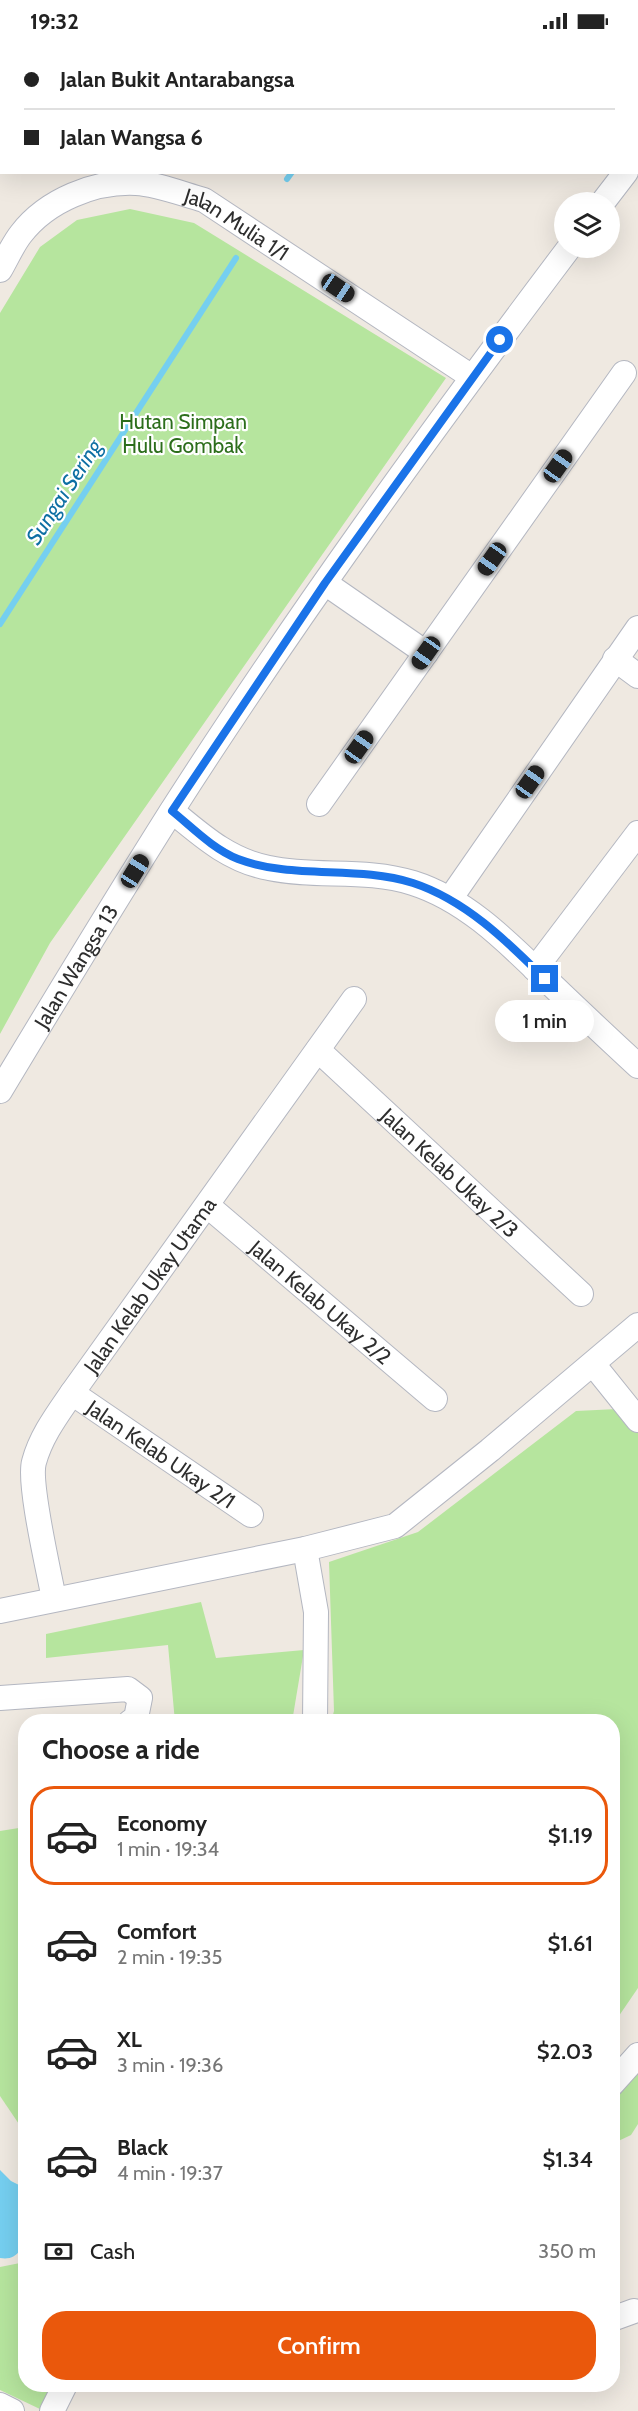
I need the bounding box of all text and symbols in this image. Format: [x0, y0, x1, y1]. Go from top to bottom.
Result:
text: 19:32 [30, 8, 79, 35]
text: Jalan Bukit Antarabangsa [60, 66, 294, 93]
text: Jalan Wangsa 6 [60, 124, 203, 151]
street label: Jalan Mulia 1/1 [180, 182, 294, 265]
map controls [554, 192, 620, 258]
button: layers [554, 192, 620, 258]
car [318, 270, 358, 306]
route start [486, 326, 513, 353]
park label: Hutan Simpan Hulu Gombak [119, 409, 247, 458]
water label: Sungai Sering [20, 434, 108, 550]
car [540, 446, 576, 486]
car [474, 539, 510, 579]
car [408, 633, 444, 673]
car [341, 727, 377, 767]
car [512, 762, 548, 802]
car [118, 851, 152, 891]
street label: Jalan Wangsa 13 [28, 900, 123, 1033]
route end [531, 965, 558, 992]
callout: 1 min [496, 1000, 594, 1042]
text: 1 min [522, 1009, 567, 1033]
street label: Jalan Kelab Ukay 2/3 [375, 1102, 524, 1242]
street label: Jalan Kelab Ukay Utama [77, 1192, 221, 1379]
street label: Jalan Kelab Ukay 2/2 [244, 1234, 397, 1369]
street label: Jalan Kelab Ukay 2/1 [81, 1394, 240, 1513]
text: Choose a ride [42, 1733, 200, 1766]
icon: car [45, 1809, 99, 1863]
text: Economy [117, 1810, 207, 1837]
text: $1.19 [548, 1822, 593, 1849]
text: 1 min · 19:34 [117, 1837, 219, 1861]
icon: car [45, 1917, 99, 1971]
text: Comfort [117, 1918, 196, 1945]
text: $1.61 [548, 1930, 593, 1957]
text: 2 min · 19:35 [117, 1945, 222, 1969]
icon: car [45, 2025, 99, 2079]
text: XL [117, 2026, 142, 2053]
text: $2.03 [537, 2038, 593, 2065]
text: 3 min · 19:36 [117, 2053, 223, 2077]
icon: car [45, 2133, 99, 2187]
text: Black [117, 2134, 168, 2161]
text: $1.34 [542, 2146, 593, 2173]
text: 4 min · 19:37 [117, 2161, 223, 2185]
icon: cash [42, 2235, 75, 2268]
text: Cash [90, 2238, 135, 2265]
text: 350 m [538, 2239, 596, 2263]
button: Confirm [42, 2311, 596, 2380]

